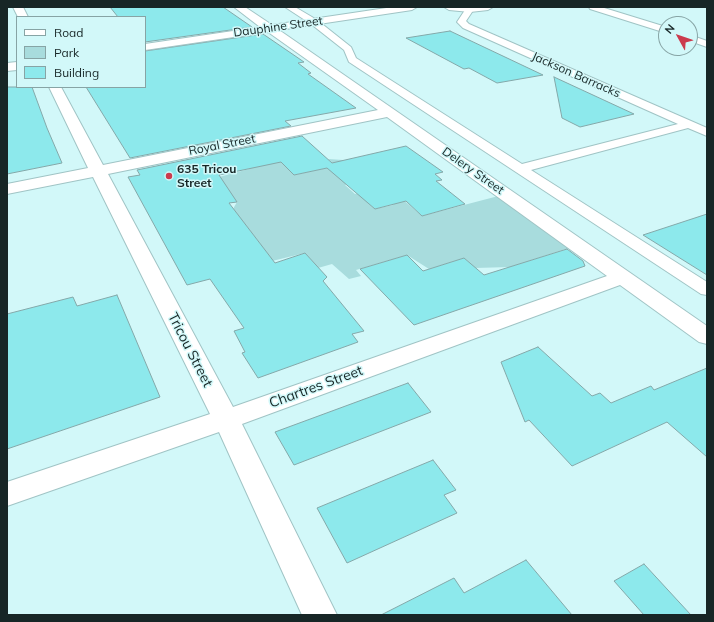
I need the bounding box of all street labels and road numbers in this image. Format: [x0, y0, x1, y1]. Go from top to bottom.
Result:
street label: Dauphine Street [232, 14, 324, 40]
street label: Jackson Barracks [530, 49, 622, 101]
street label: Royal Street [187, 131, 257, 159]
street label: Delery Street [439, 144, 507, 198]
street label: Tricou Street [164, 310, 216, 390]
street label: Chartres Street [267, 362, 365, 412]

